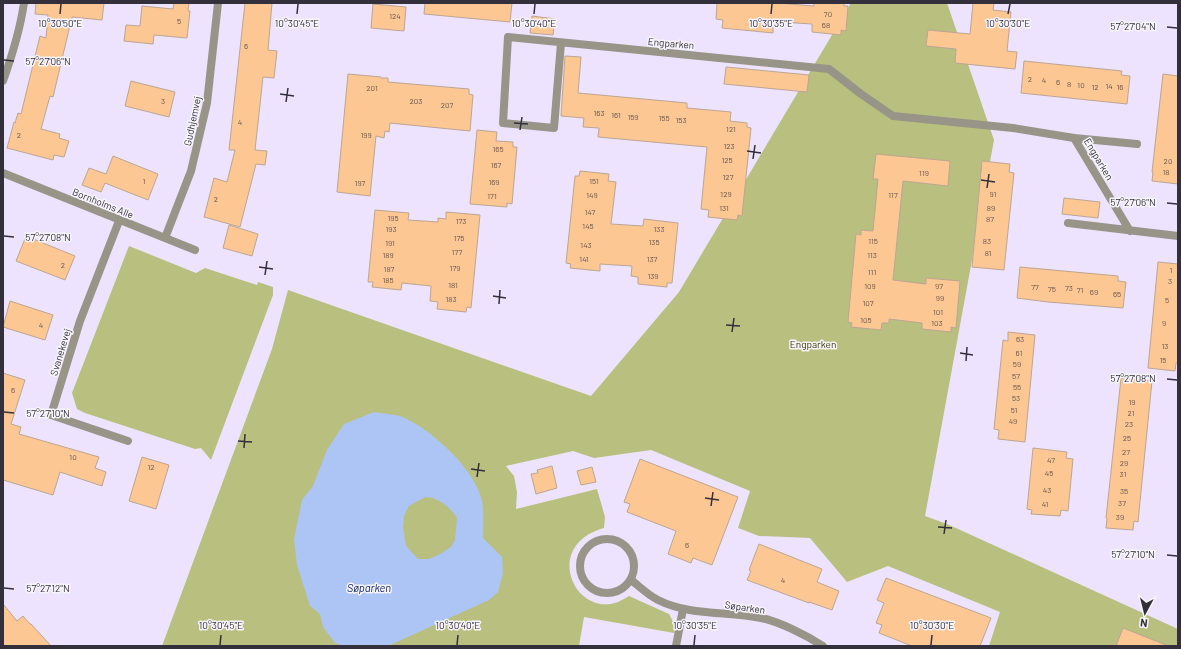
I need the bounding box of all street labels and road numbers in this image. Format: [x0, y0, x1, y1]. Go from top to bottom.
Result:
street label: Engparken [647, 35, 695, 51]
street label: Gudhjemvej [181, 95, 203, 147]
street label: Engparken [1082, 136, 1116, 182]
street label: Bornholms Alle [71, 185, 135, 221]
street label: Svanekevej [47, 327, 73, 377]
street label: Søparken [724, 598, 766, 616]

